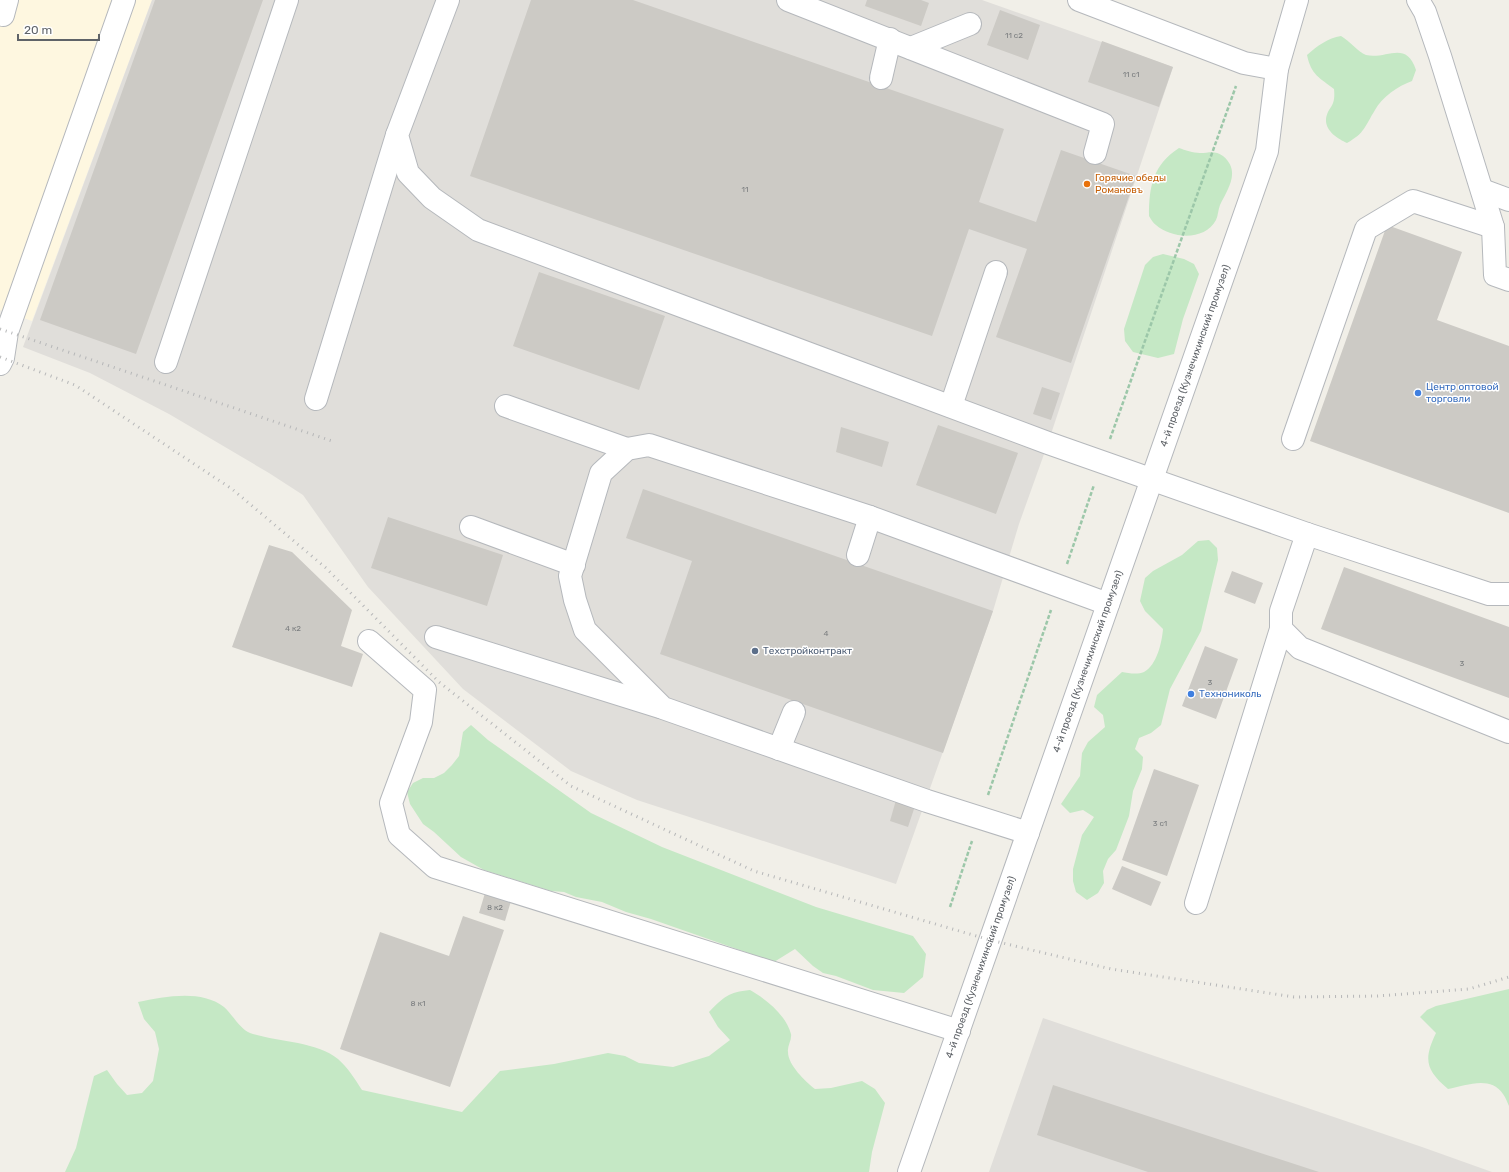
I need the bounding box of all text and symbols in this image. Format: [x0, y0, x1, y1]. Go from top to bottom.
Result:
scale bar [18, 16, 99, 42]
text: 20 m [24, 23, 52, 37]
house number: 11 с2 [1005, 31, 1023, 40]
house number: 11 с1 [1123, 70, 1139, 79]
place label: Горячие обеды Романовъ [1095, 172, 1166, 196]
marker: Горячие обеды Романовъ [1082, 179, 1092, 189]
house number: 11 [742, 185, 748, 194]
street label: 4-й проезд (Кузнечихинский промузел) [1158, 263, 1233, 448]
place label: Центр оптовой торговли [1426, 381, 1498, 405]
marker: Центр оптовой торговли [1413, 388, 1423, 398]
street label: 4-й проезд (Кузнечихинский промузел) [1051, 569, 1125, 754]
house number: 4 к2 [285, 624, 301, 633]
house number: 4 [824, 629, 829, 638]
place label: Техстройконтракт [763, 645, 852, 657]
marker: Техстройконтракт [750, 646, 760, 656]
house number: 3 [1460, 659, 1465, 668]
house number: 3 [1208, 678, 1213, 687]
place label: Технониколь [1199, 688, 1261, 700]
marker: Технониколь [1186, 689, 1196, 699]
house number: 3 с1 [1153, 819, 1167, 828]
street label: 4-й проезд (Кузнечихинский промузел) [943, 875, 1018, 1060]
house number: 8 к2 [487, 903, 503, 912]
house number: 8 к1 [411, 999, 425, 1008]

